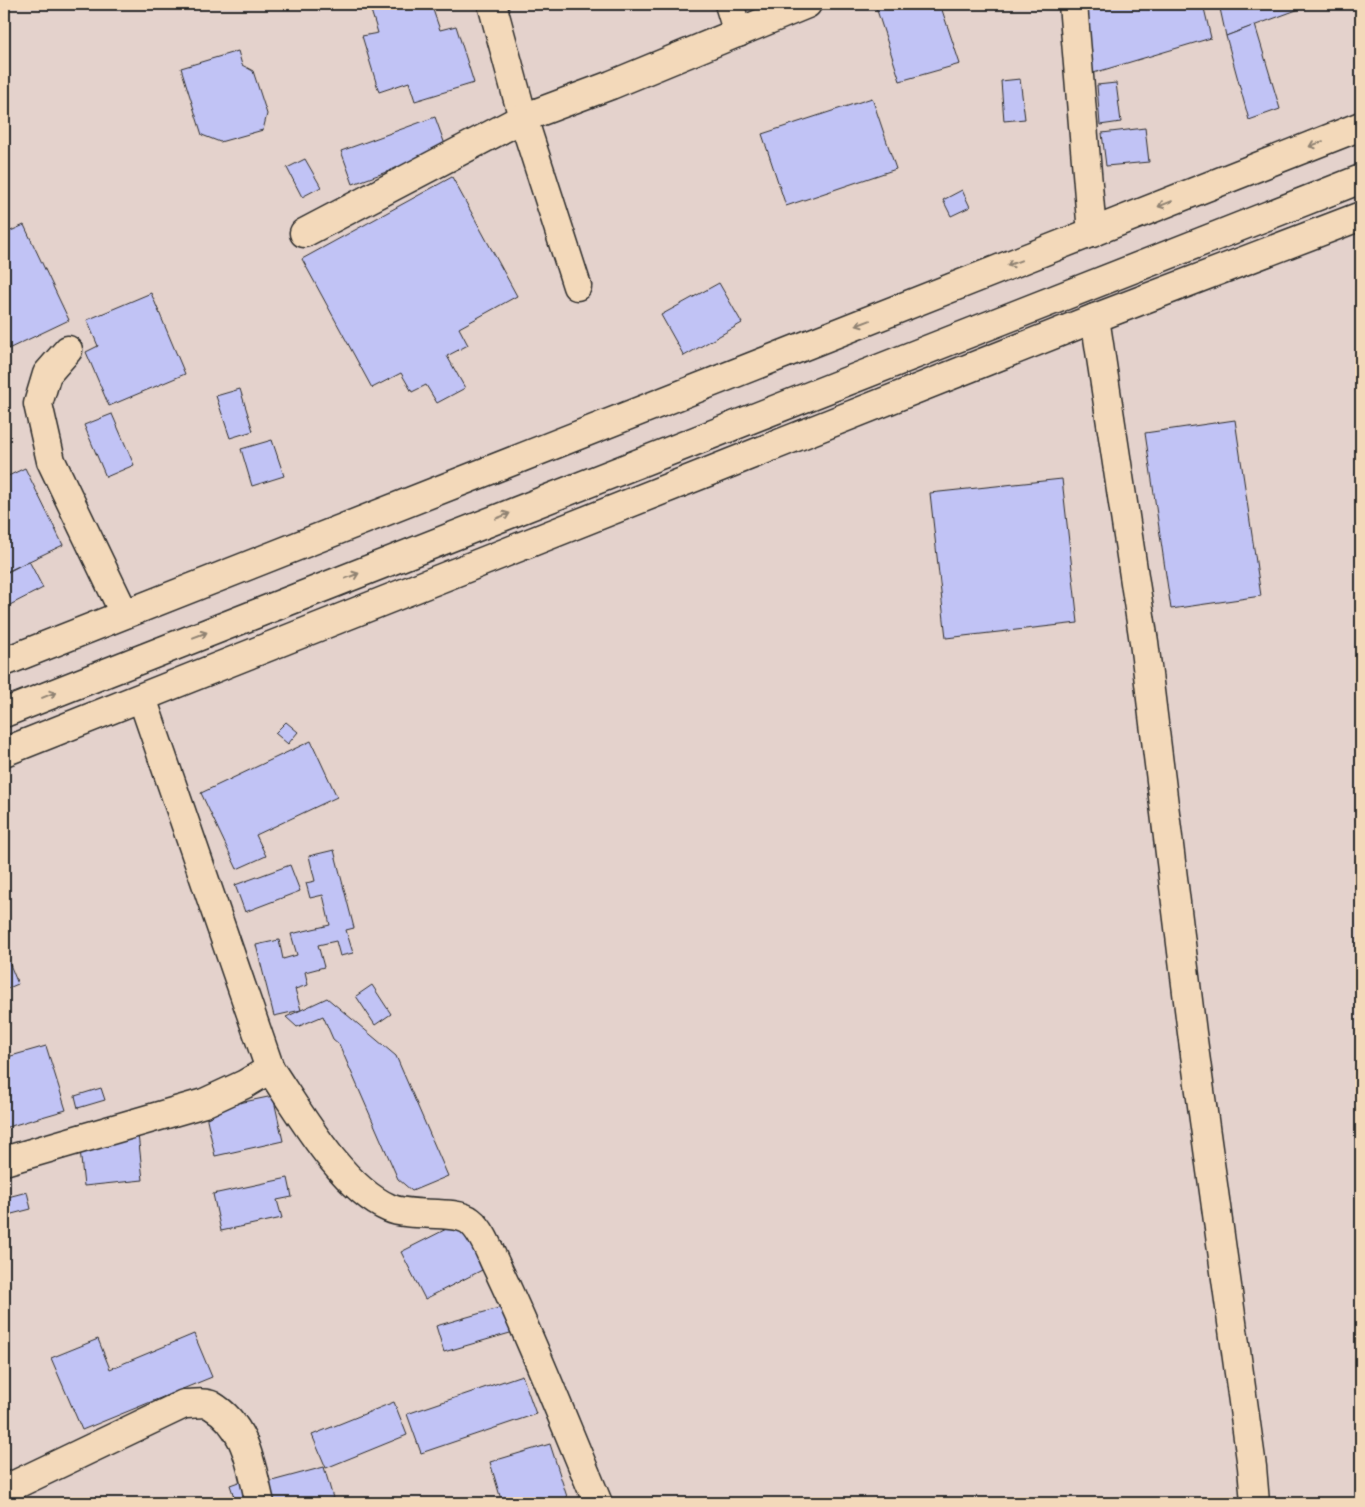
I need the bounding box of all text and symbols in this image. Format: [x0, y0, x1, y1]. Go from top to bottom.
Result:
one-way arrow [1309, 140, 1324, 149]
one-way arrow [1158, 200, 1173, 209]
one-way arrow [1007, 259, 1022, 269]
one-way arrow [855, 319, 871, 328]
one-way arrow [495, 511, 510, 521]
one-way arrow [343, 571, 359, 580]
one-way arrow [192, 630, 207, 639]
one-way arrow [41, 689, 56, 699]

